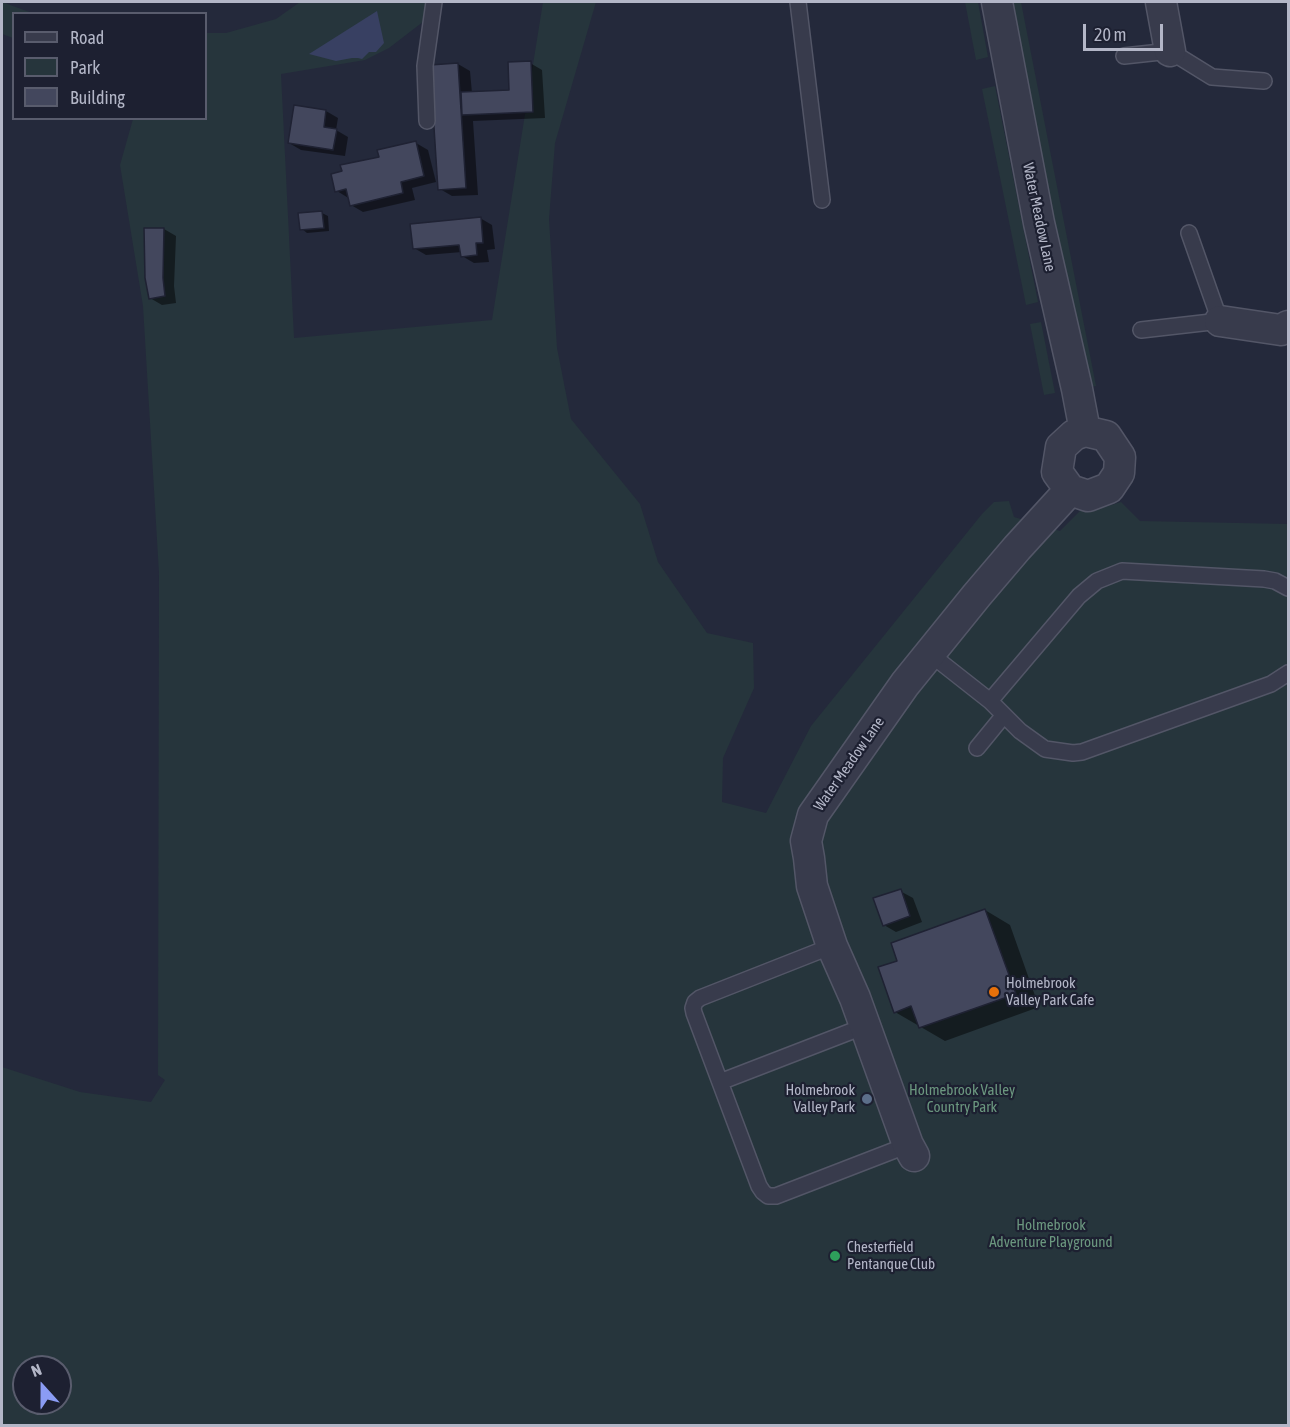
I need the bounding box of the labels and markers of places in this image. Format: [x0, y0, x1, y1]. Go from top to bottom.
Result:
place label: Holmebrook Valley Park Cafe [1006, 974, 1094, 1009]
marker: Holmebrook Valley Park Cafe [987, 985, 1001, 999]
place label: Holmebrook Valley Park [785, 1081, 855, 1116]
marker: Holmebrook Valley Park [860, 1092, 874, 1106]
place label: Chesterfield Pentanque Club [847, 1238, 935, 1273]
marker: Chesterfield Pentanque Club [828, 1249, 842, 1263]

